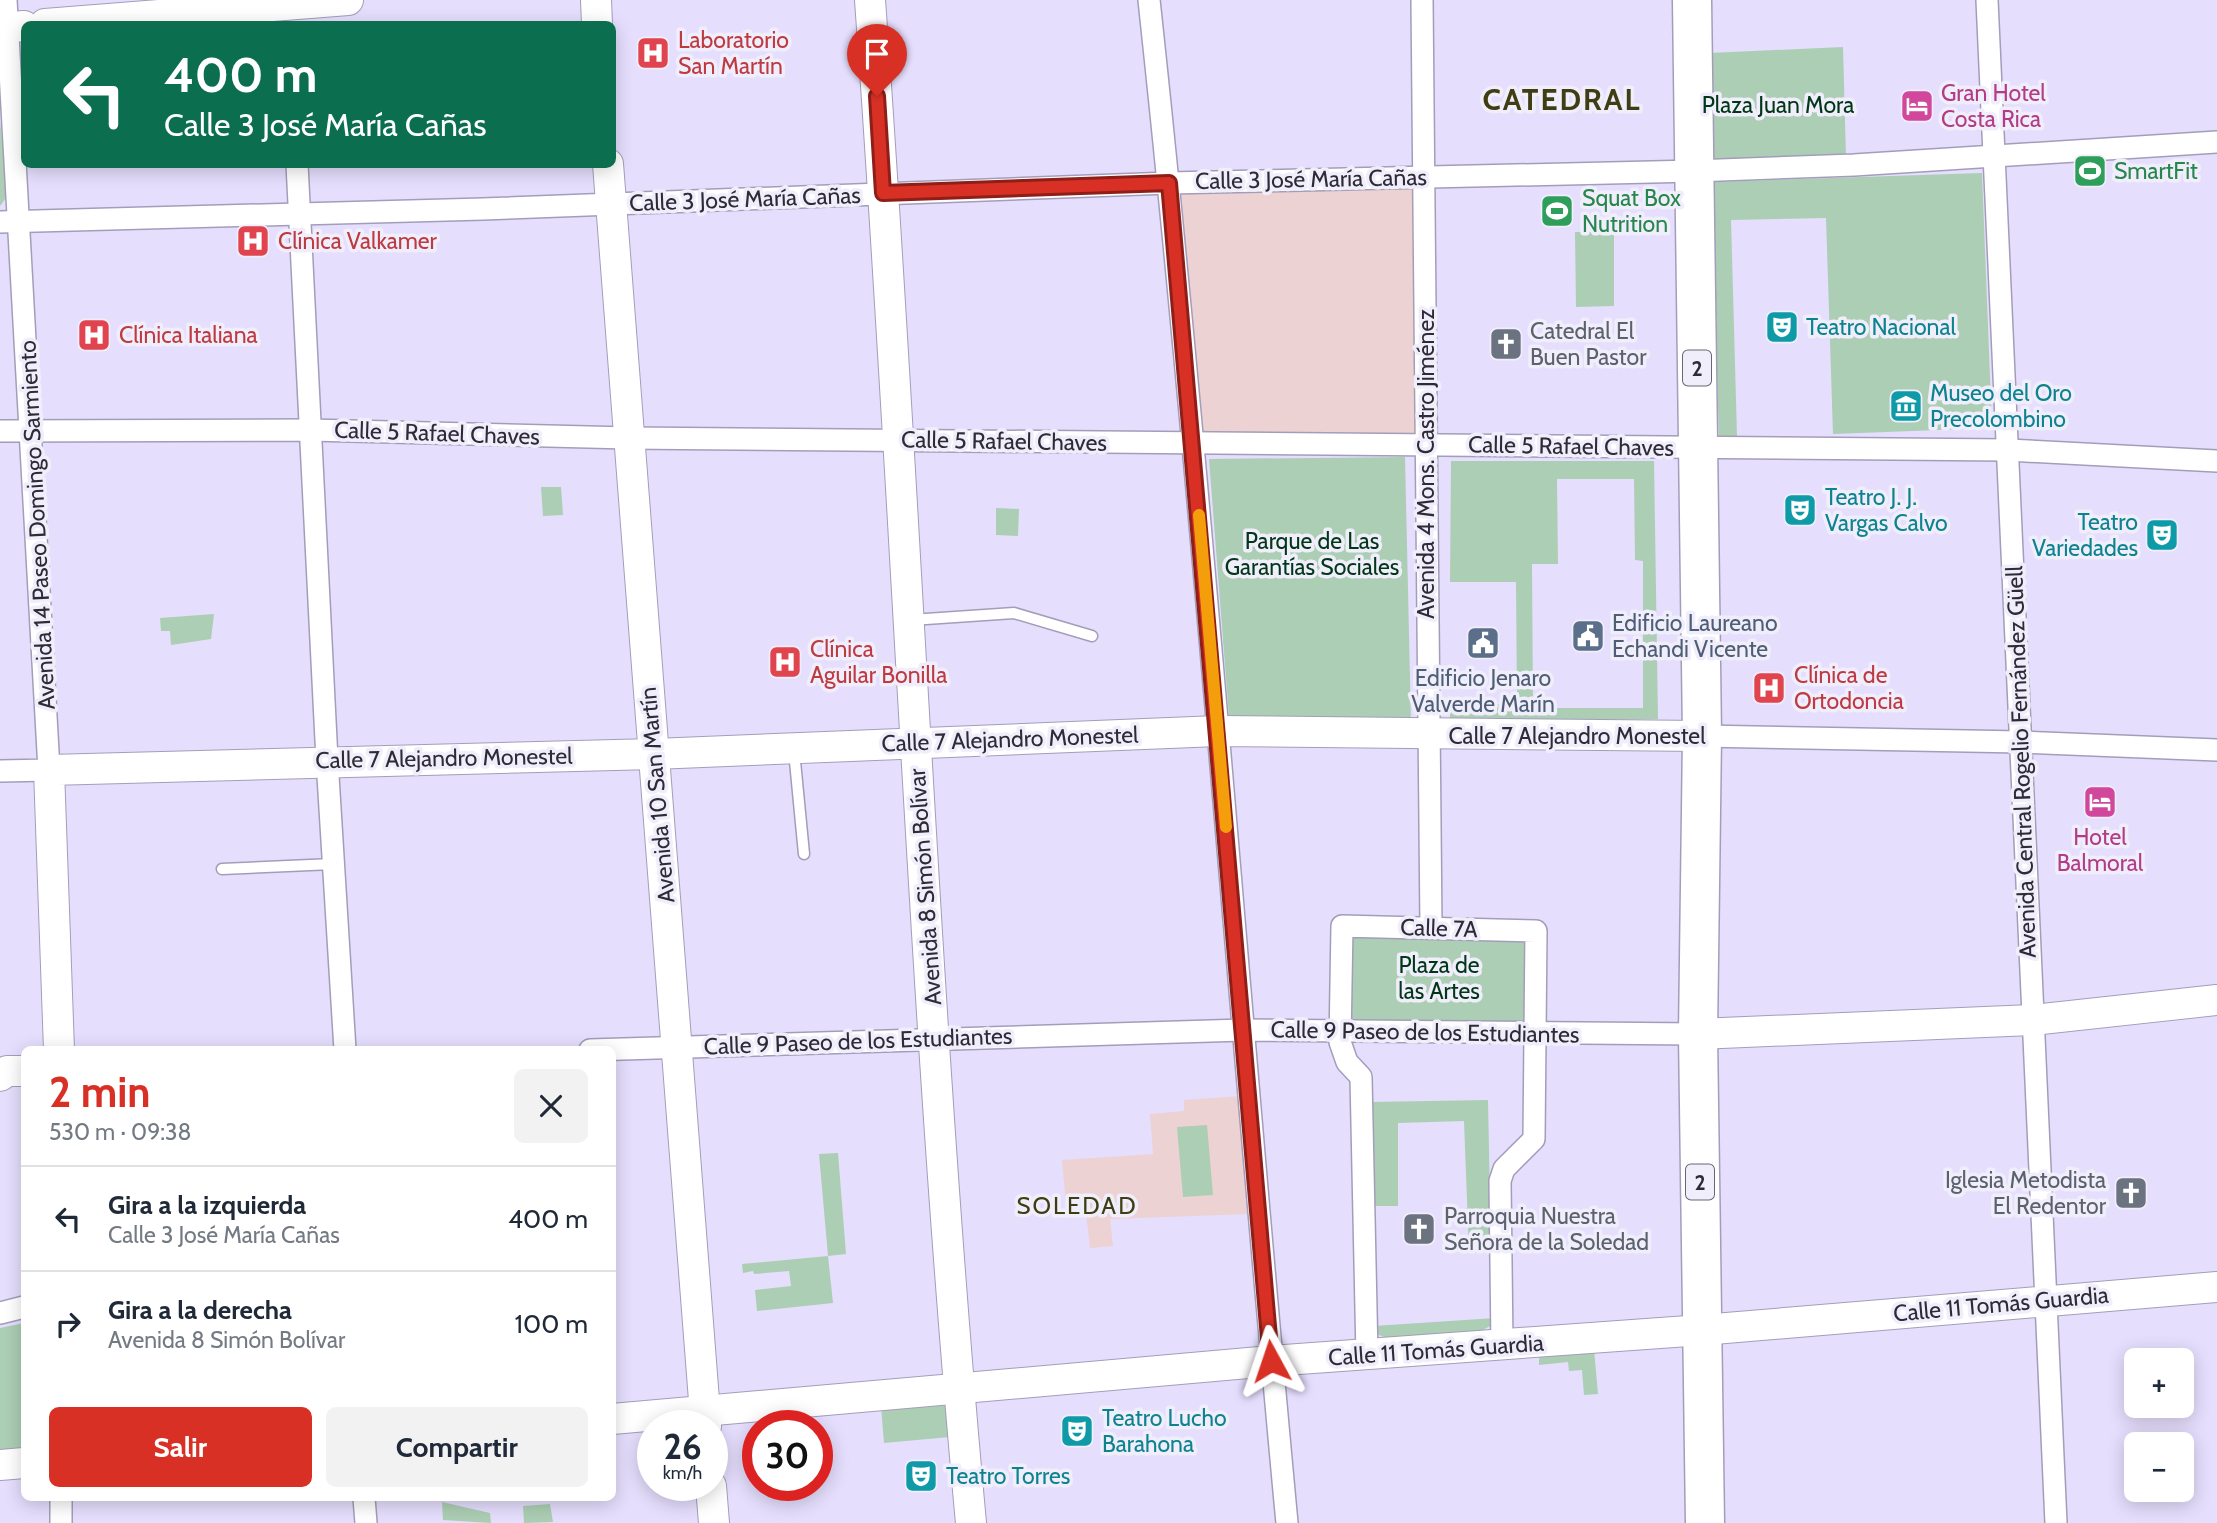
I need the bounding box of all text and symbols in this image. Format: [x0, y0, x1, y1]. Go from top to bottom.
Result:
pin [847, 24, 907, 96]
place label: Laboratorio San Martín [678, 26, 789, 80]
hospital icon: Laboratorio San Martín [634, 34, 672, 72]
icon: arrive [858, 35, 896, 73]
text: 400 m [164, 45, 317, 104]
icon: left [49, 49, 140, 140]
place label: Gran Hotel Costa Rica [1941, 79, 2046, 133]
district label: CATEDRAL [1482, 81, 1642, 118]
hotel icon: Gran Hotel Costa Rica [1898, 87, 1936, 125]
park label: Plaza Juan Mora [1702, 91, 1854, 119]
text: Calle 3 José María Cañas [164, 105, 486, 144]
sports icon: SmartFit [2071, 152, 2109, 190]
place label: SmartFit [2114, 157, 2198, 185]
street label: Calle 3 José María Cañas [1195, 163, 1427, 195]
street label: Calle 3 José María Cañas [629, 181, 861, 217]
place label: Squat Box Nutrition [1582, 184, 1681, 238]
sports icon: Squat Box Nutrition [1538, 192, 1576, 230]
hospital icon: Clínica Valkamer [234, 222, 272, 260]
place label: Clínica Valkamer [278, 227, 438, 255]
theatre icon: Teatro Nacional [1763, 308, 1801, 346]
street label: Avenida 4 Mons. Castro Jiménez [1412, 309, 1440, 619]
place label: Teatro Nacional [1806, 313, 1956, 341]
hospital icon: Clínica Italiana [75, 316, 113, 354]
place label: Catedral El Buen Pastor [1530, 317, 1647, 371]
place label: Clínica Italiana [119, 321, 258, 349]
church icon: Catedral El Buen Pastor [1487, 325, 1525, 363]
street label: Avenida 14 Paseo Domingo Sarmiento [13, 340, 61, 710]
road number: 2 [1683, 350, 1711, 386]
place label: Museo del Oro Precolombino [1930, 379, 2072, 433]
museum icon: Museo del Oro Precolombino [1887, 387, 1925, 425]
street label: Calle 5 Rafael Chaves [334, 415, 540, 451]
street label: Calle 5 Rafael Chaves [901, 425, 1107, 457]
street label: Calle 5 Rafael Chaves [1468, 430, 1674, 462]
place label: Teatro J. J. Vargas Calvo [1825, 483, 1948, 537]
theatre icon: Teatro J. J. Vargas Calvo [1781, 491, 1819, 529]
place label: Teatro Variedades [2032, 508, 2138, 562]
theatre icon: Teatro Variedades [2143, 516, 2181, 554]
park label: Parque de Las Garantías Sociales [1225, 527, 1399, 581]
street label: Avenida Central Rogelio Fernández Güell [2000, 565, 2042, 959]
place label: Edificio Laureano Echandi Vicente [1612, 609, 1778, 663]
public building icon: Edificio Laureano Echandi Vicente [1569, 617, 1607, 655]
public building icon: Edificio Jenaro Valverde Marín [1464, 624, 1502, 662]
place label: Clínica Aguilar Bonilla [810, 635, 947, 689]
hospital icon: Clínica Aguilar Bonilla [766, 643, 804, 681]
place label: Clínica de Ortodoncia [1794, 661, 1904, 715]
place label: Edificio Jenaro Valverde Marín [1411, 664, 1555, 718]
hospital icon: Clínica de Ortodoncia [1750, 669, 1788, 707]
street label: Avenida 10 San Martín [634, 686, 680, 904]
street label: Calle 7 Alejandro Monestel [881, 721, 1140, 757]
street label: Calle 7 Alejandro Monestel [1448, 722, 1706, 750]
street label: Calle 7 Alejandro Monestel [315, 742, 573, 774]
street label: Avenida 8 Simón Bolívar [903, 767, 947, 1006]
hotel icon: Hotel Balmoral [2081, 783, 2119, 821]
place label: Hotel Balmoral [2057, 823, 2144, 877]
street label: Calle 7A [1400, 913, 1478, 943]
park label: Plaza de las Artes [1398, 951, 1480, 1005]
street label: Calle 9 Paseo de los Estudiantes [1270, 1015, 1580, 1049]
street label: Calle 9 Paseo de los Estudiantes [703, 1022, 1013, 1060]
text: 2 min [49, 1066, 150, 1118]
button: close [514, 1069, 588, 1143]
text: 530 m · 09:38 [49, 1118, 191, 1146]
road number: 2 [1686, 1164, 1714, 1200]
place label: Iglesia Metodista El Redentor [1945, 1166, 2107, 1220]
church icon: Iglesia Metodista El Redentor [2112, 1174, 2150, 1212]
text: Gira a la izquierda [108, 1189, 306, 1221]
district label: SOLEDAD [1016, 1191, 1138, 1220]
icon: left [49, 1200, 87, 1238]
place label: Parroquia Nuestra Señora de la Soledad [1444, 1202, 1649, 1256]
text: 400 m [508, 1203, 588, 1235]
church icon: Parroquia Nuestra Señora de la Soledad [1400, 1210, 1438, 1248]
text: Calle 3 José María Cañas [108, 1221, 340, 1249]
street label: Calle 11 Tomás Guardia [1892, 1281, 2110, 1327]
text: Gira a la derecha [108, 1294, 292, 1326]
icon: right [49, 1305, 87, 1343]
text: 100 m [515, 1308, 588, 1340]
position arrow [1234, 1324, 1308, 1398]
text: Avenida 8 Simón Bolívar [108, 1326, 345, 1354]
street label: Calle 11 Tomás Guardia [1327, 1328, 1545, 1372]
map controls [2124, 1348, 2194, 1502]
button: + [2124, 1348, 2194, 1418]
place label: Teatro Lucho Barahona [1102, 1404, 1227, 1458]
button: Salir [49, 1407, 312, 1487]
button: Compartir [326, 1407, 588, 1487]
speed limit sign: 30 [742, 1410, 833, 1501]
theatre icon: Teatro Lucho Barahona [1058, 1412, 1096, 1450]
text: 26 [663, 1425, 702, 1468]
button: − [2124, 1432, 2194, 1502]
theatre icon: Teatro Torres [902, 1457, 940, 1495]
text: km/h [663, 1462, 702, 1484]
place label: Teatro Torres [946, 1462, 1070, 1490]

